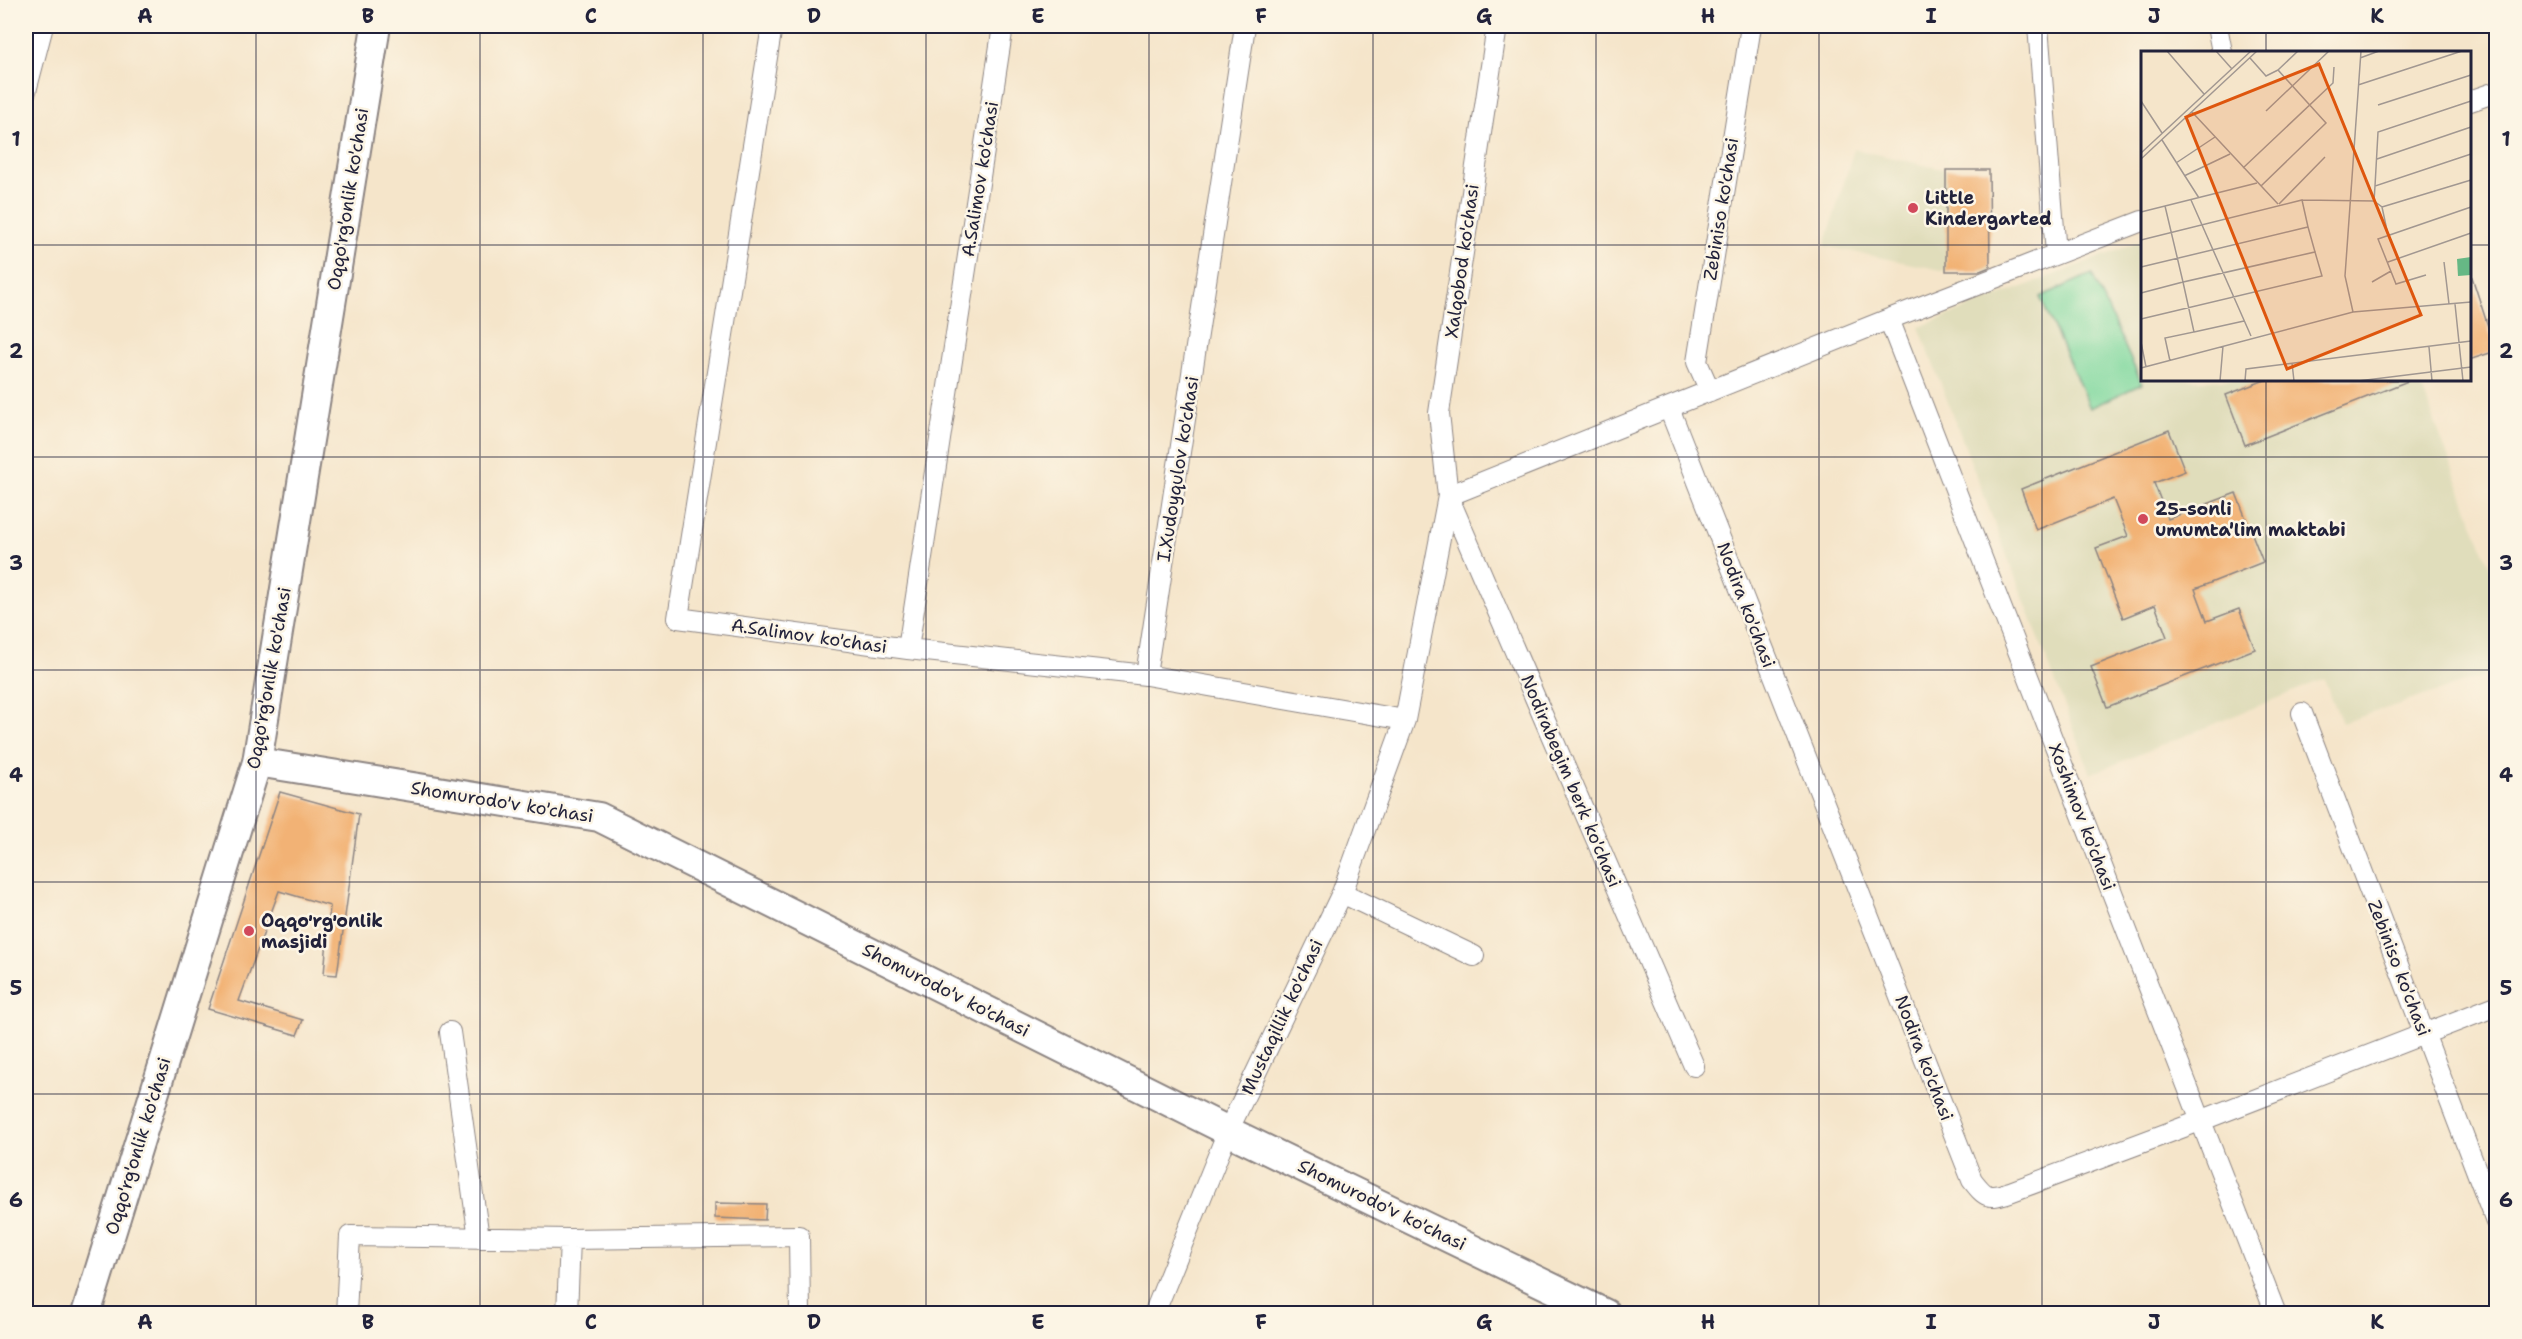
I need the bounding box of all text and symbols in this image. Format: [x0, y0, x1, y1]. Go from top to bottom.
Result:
text: A [137, 3, 153, 29]
text: B [362, 3, 374, 29]
text: C [585, 3, 597, 29]
text: D [807, 3, 821, 29]
text: E [1031, 3, 1045, 29]
text: F [1255, 3, 1267, 29]
text: G [1476, 3, 1492, 29]
text: H [1701, 3, 1715, 29]
text: I [1925, 3, 1937, 29]
text: J [2148, 3, 2161, 29]
text: K [2370, 3, 2384, 29]
inset map [2141, 51, 2471, 381]
street label: A.Salimov ko'chasi [956, 100, 1004, 258]
street label: Oqqo'rg'onlik ko'chasi [322, 106, 374, 292]
text: 1 [11, 126, 21, 152]
text: 1 [2501, 126, 2511, 152]
street label: Zebiniso ko'chasi [1698, 136, 1744, 282]
street label: Xalqobod ko'chasi [1439, 182, 1485, 340]
place label: Little Kindergarted [1925, 186, 2052, 231]
marker: Little Kindergarted [1906, 201, 1920, 215]
text: 2 [9, 338, 23, 364]
text: 2 [2499, 338, 2513, 364]
street label: I.Xudoyqulov ko'chasi [1151, 374, 1205, 564]
place label: 25-sonli umumta'lim maktabi [2155, 497, 2346, 542]
marker: 25-sonli umumta'lim maktabi [2136, 512, 2150, 526]
street label: Nodira ko'chasi [1711, 539, 1781, 671]
text: 3 [9, 550, 23, 576]
text: 3 [2499, 550, 2513, 576]
street label: Oqqo'rg'onlik ko'chasi [241, 585, 297, 771]
street label: A.Salimov ko'chasi [730, 613, 888, 659]
street label: Nodirabegim berk ko'chasi [1515, 671, 1627, 891]
street label: Xoshimov ko'chasi [2043, 740, 2121, 894]
text: 4 [9, 762, 23, 788]
text: 4 [2499, 762, 2513, 788]
street label: Shomurodo'v ko'chasi [409, 776, 595, 828]
street label: Zebiniso ko'chasi [2362, 896, 2436, 1040]
place label: Oqqo'rg'onlik masjidi [261, 909, 383, 954]
marker: Oqqo'rg'onlik masjidi [242, 924, 256, 938]
street label: Mustaqillik ko'chasi [1235, 935, 1329, 1099]
street label: Shomurodo'v ko'chasi [858, 937, 1034, 1043]
text: 5 [10, 975, 22, 1001]
text: 5 [2500, 975, 2512, 1001]
street label: Nodira ko'chasi [1889, 992, 1959, 1124]
street label: Oqqo'rg'onlik ko'chasi [100, 1054, 176, 1238]
street label: Shomurodo'v ko'chasi [1294, 1154, 1470, 1256]
text: 6 [9, 1187, 23, 1213]
text: 6 [2499, 1187, 2513, 1213]
text: A [137, 1309, 153, 1335]
text: B [362, 1309, 374, 1335]
text: C [585, 1309, 597, 1335]
text: D [807, 1309, 821, 1335]
text: E [1031, 1309, 1045, 1335]
text: F [1255, 1309, 1267, 1335]
text: G [1476, 1309, 1492, 1335]
text: H [1701, 1309, 1715, 1335]
text: I [1925, 1309, 1937, 1335]
text: J [2148, 1309, 2161, 1335]
text: K [2370, 1309, 2384, 1335]

